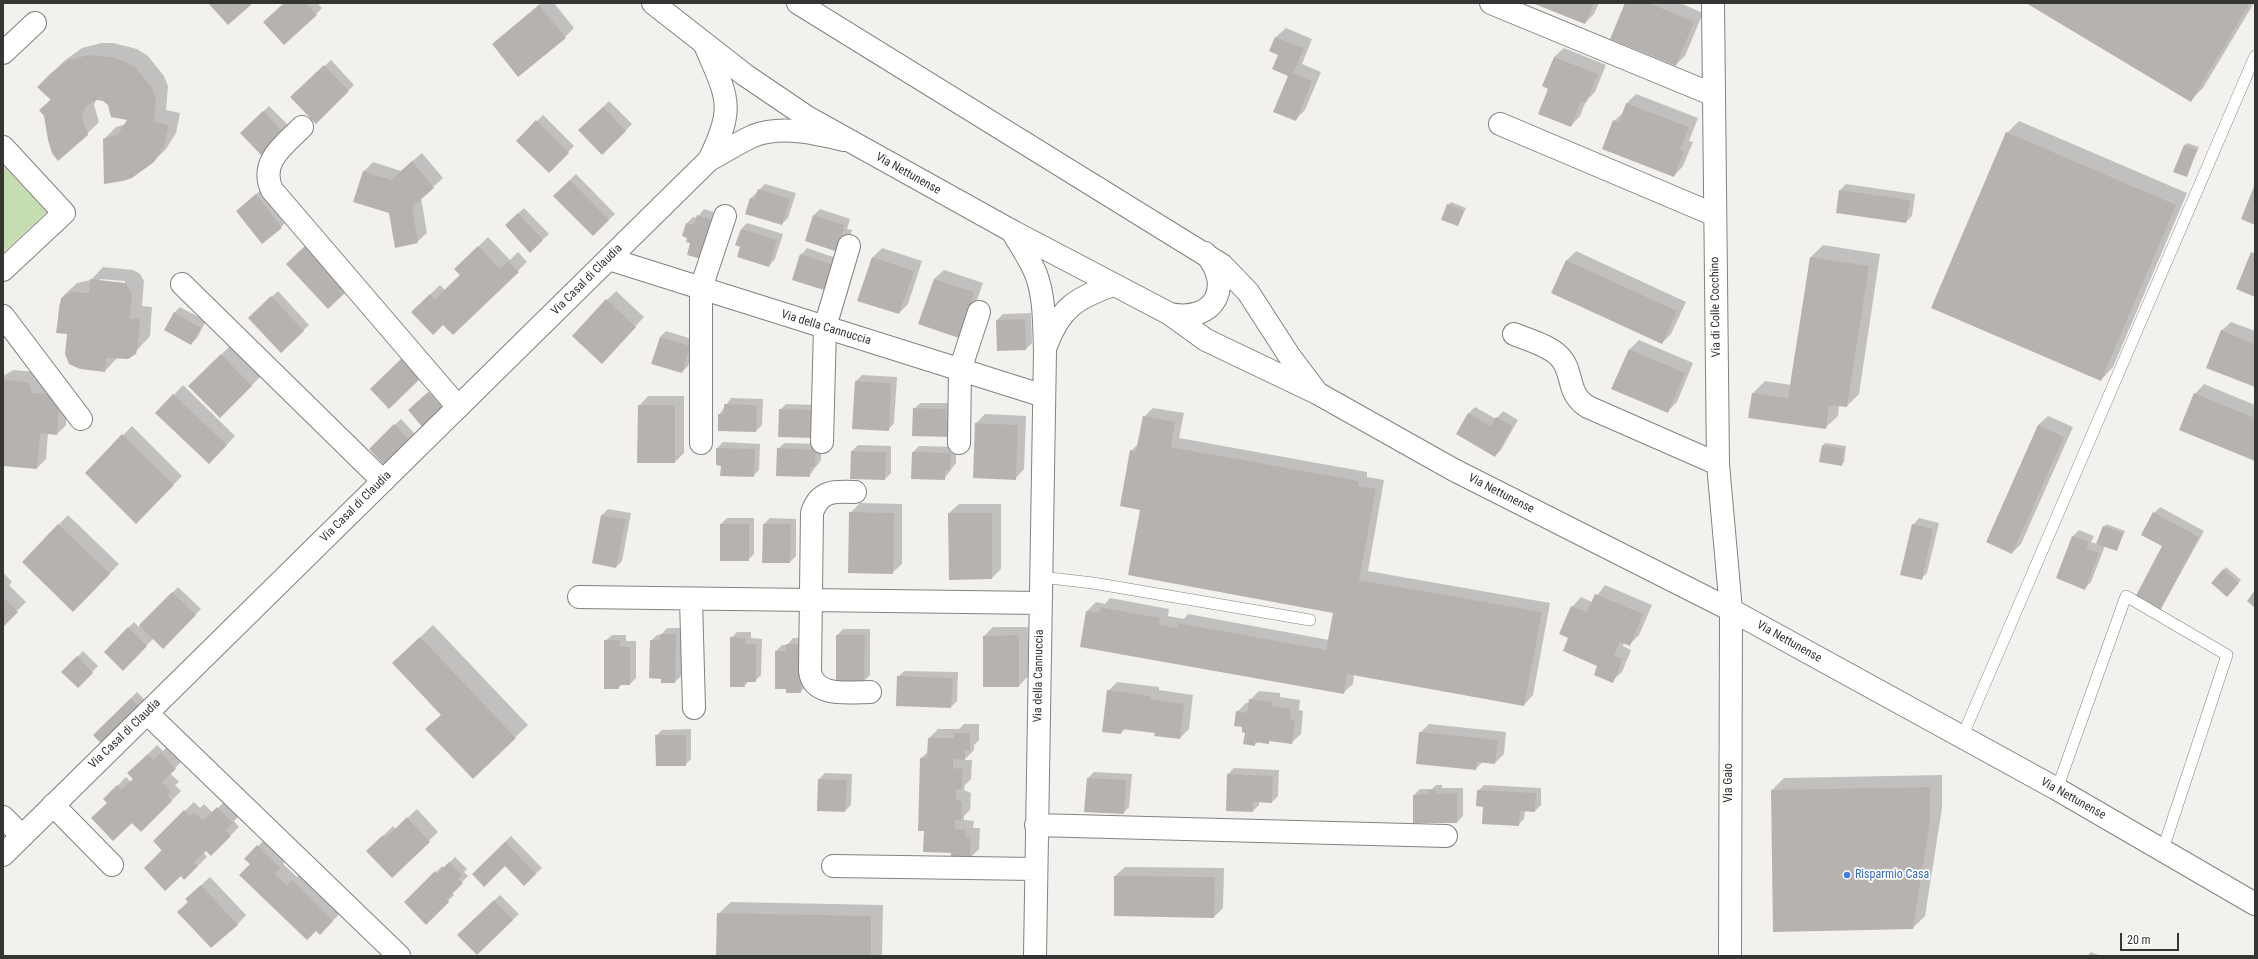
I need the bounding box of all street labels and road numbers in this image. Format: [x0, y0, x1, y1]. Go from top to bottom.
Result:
street label: Via Nettunense [873, 150, 943, 198]
street label: Via Casal di Claudia [549, 242, 625, 318]
street label: Via di Colle Cocchino [1708, 257, 1724, 357]
street label: Via della Cannuccia [779, 307, 873, 349]
street label: Via Casal di Claudia [318, 469, 394, 545]
street label: Via Nettunense [1466, 471, 1536, 517]
street label: Via Nettunense [1754, 618, 1824, 666]
street label: Via della Cannuccia [1031, 629, 1047, 723]
street label: Via Casal di Claudia [86, 696, 164, 772]
street label: Via Gaio [1722, 763, 1736, 803]
street label: Via Nettunense [2038, 775, 2108, 823]

